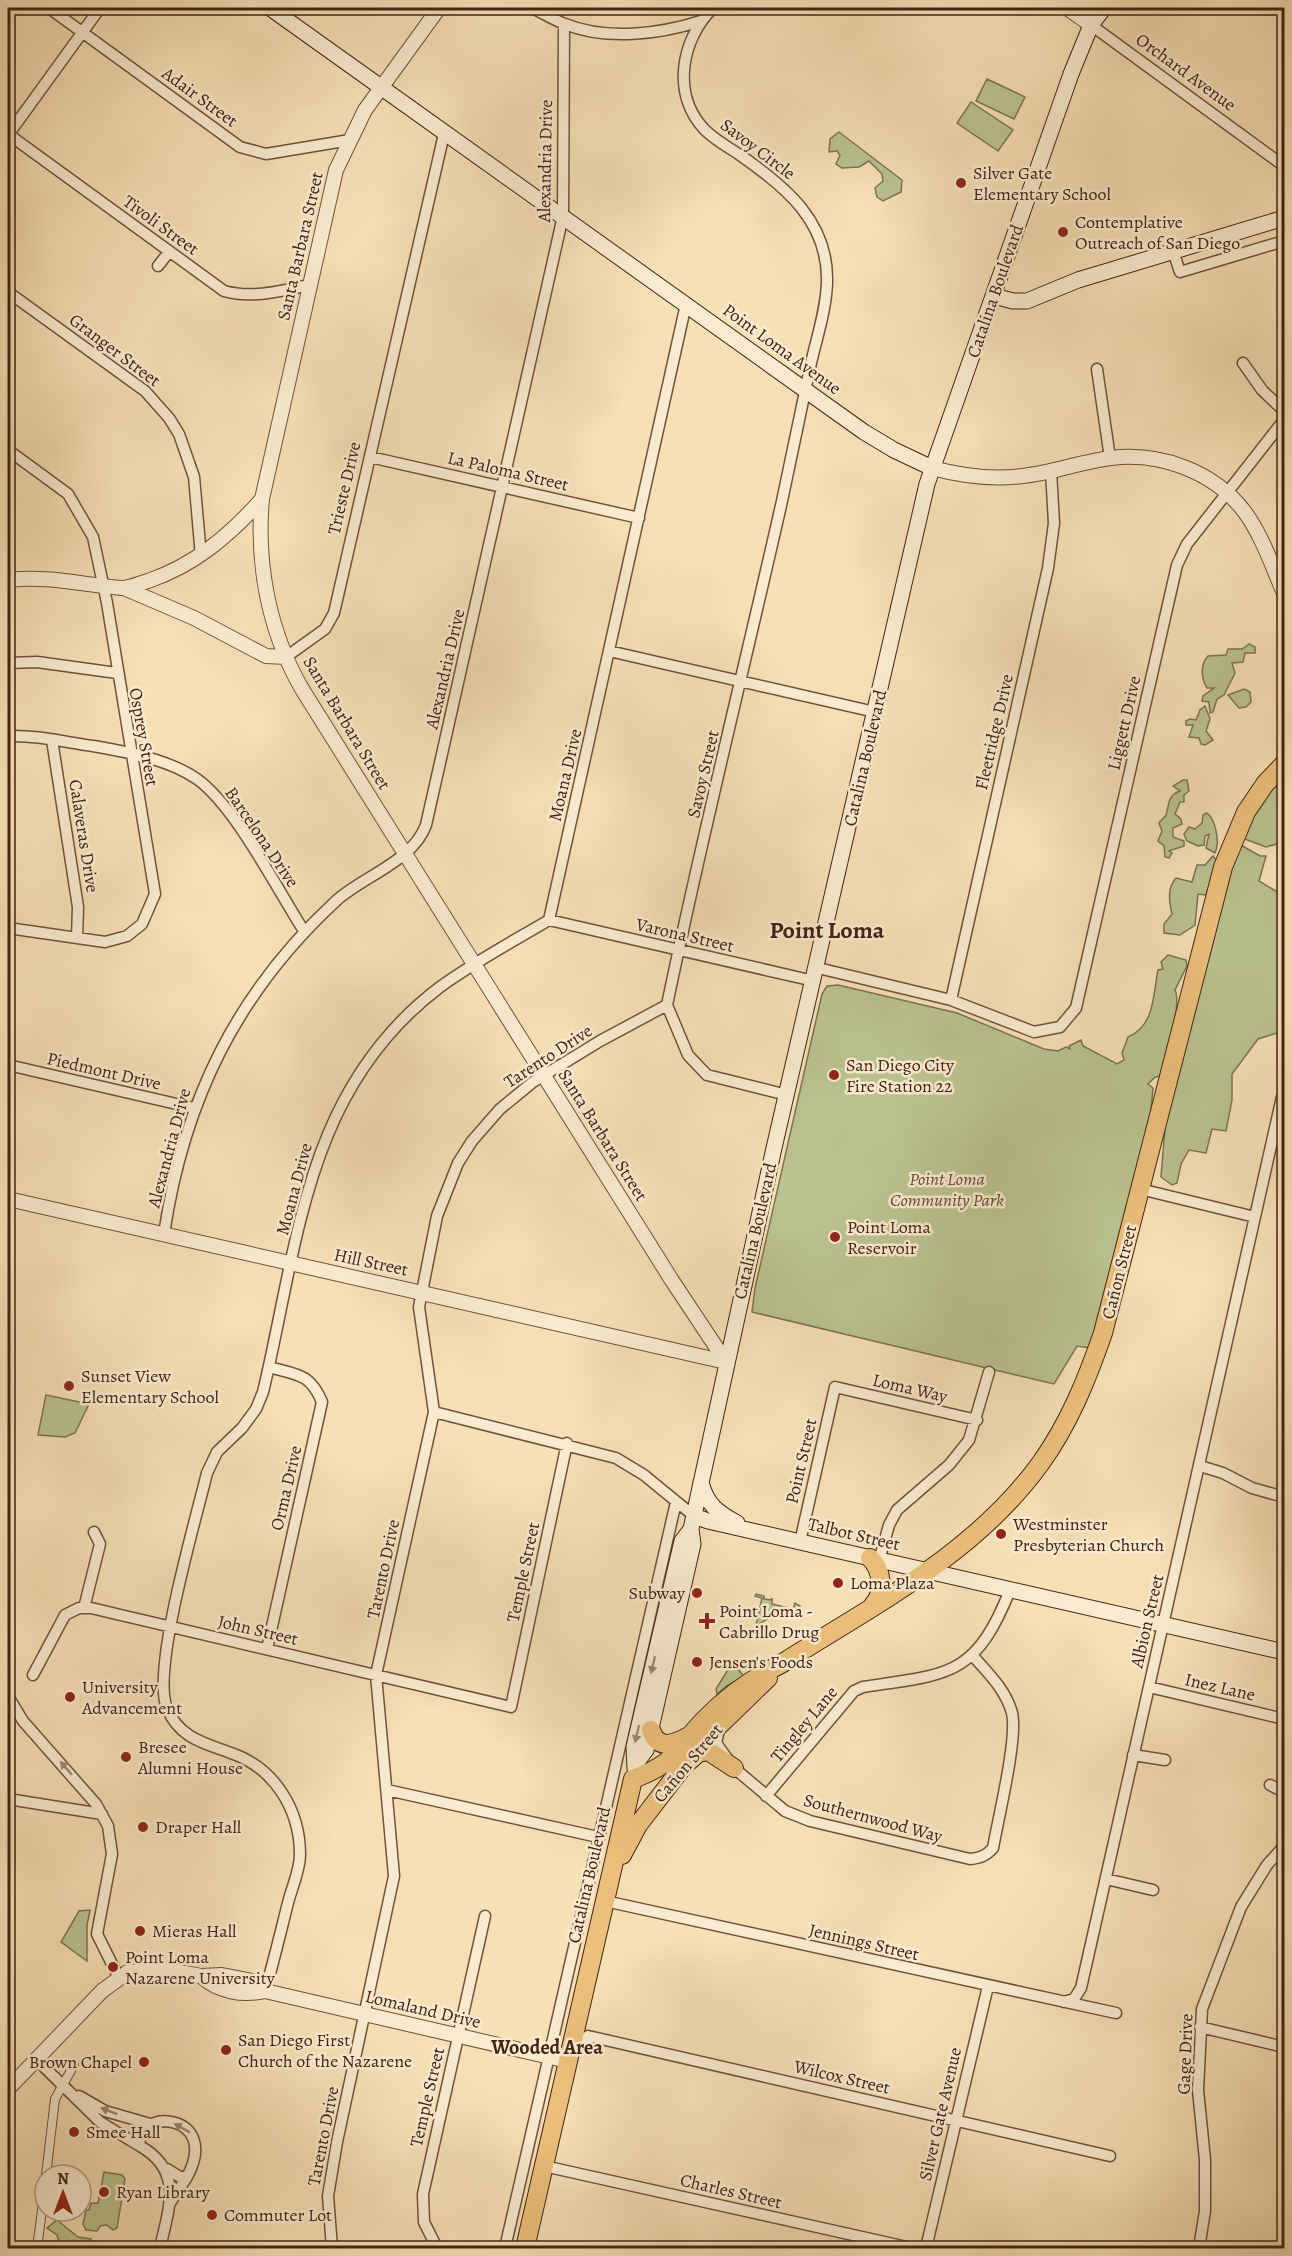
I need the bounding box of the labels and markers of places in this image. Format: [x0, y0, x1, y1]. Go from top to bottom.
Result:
place label: Silver Gate Elementary School [973, 161, 1111, 206]
marker: Silver Gate Elementary School [954, 176, 968, 190]
place label: Contemplative Outreach of San Diego [1075, 210, 1240, 255]
marker: Contemplative Outreach of San Diego [1056, 225, 1070, 239]
place label: San Diego City Fire Station 22 [846, 1053, 955, 1098]
marker: San Diego City Fire Station 22 [827, 1068, 841, 1082]
place label: Point Loma Reservoir [847, 1215, 932, 1260]
marker: Point Loma Reservoir [828, 1230, 842, 1244]
place label: Sunset View Elementary School [81, 1364, 219, 1409]
marker: Sunset View Elementary School [62, 1379, 76, 1393]
place label: Westminster Presbyterian Church [1012, 1512, 1164, 1557]
marker: Westminster Presbyterian Church [994, 1527, 1008, 1541]
place label: Loma Plaza [850, 1571, 935, 1595]
marker: Loma Plaza [831, 1576, 845, 1590]
place label: Subway [628, 1581, 686, 1605]
marker: Subway [690, 1586, 704, 1600]
place label: Point Loma - Cabrillo Drug [719, 1599, 819, 1644]
marker: Point Loma - Cabrillo Drug [700, 1614, 714, 1628]
place label: Jensen's Foods [709, 1650, 813, 1674]
marker: Jensen's Foods [690, 1655, 704, 1669]
place label: University Advancement [81, 1675, 182, 1720]
marker: University Advancement [63, 1690, 77, 1704]
place label: Bresee Alumni House [137, 1735, 243, 1780]
marker: Bresee Alumni House [119, 1750, 133, 1764]
place label: Draper Hall [155, 1815, 242, 1839]
marker: Draper Hall [136, 1820, 150, 1834]
place label: Mieras Hall [152, 1919, 237, 1943]
marker: Mieras Hall [133, 1924, 147, 1938]
place label: Point Loma Nazarene University [125, 1945, 276, 1990]
marker: Point Loma Nazarene University [106, 1960, 120, 1974]
place label: San Diego First Church of the Nazarene [238, 2028, 412, 2073]
marker: San Diego First Church of the Nazarene [219, 2043, 233, 2057]
place label: Brown Chapel [29, 2050, 133, 2074]
marker: Brown Chapel [137, 2055, 151, 2069]
place label: Smee Hall [86, 2120, 161, 2144]
marker: Smee Hall [67, 2125, 81, 2139]
place label: Ryan Library [116, 2180, 211, 2204]
marker: Ryan Library [97, 2185, 111, 2199]
place label: Commuter Lot [224, 2203, 332, 2227]
marker: Commuter Lot [205, 2208, 219, 2222]

